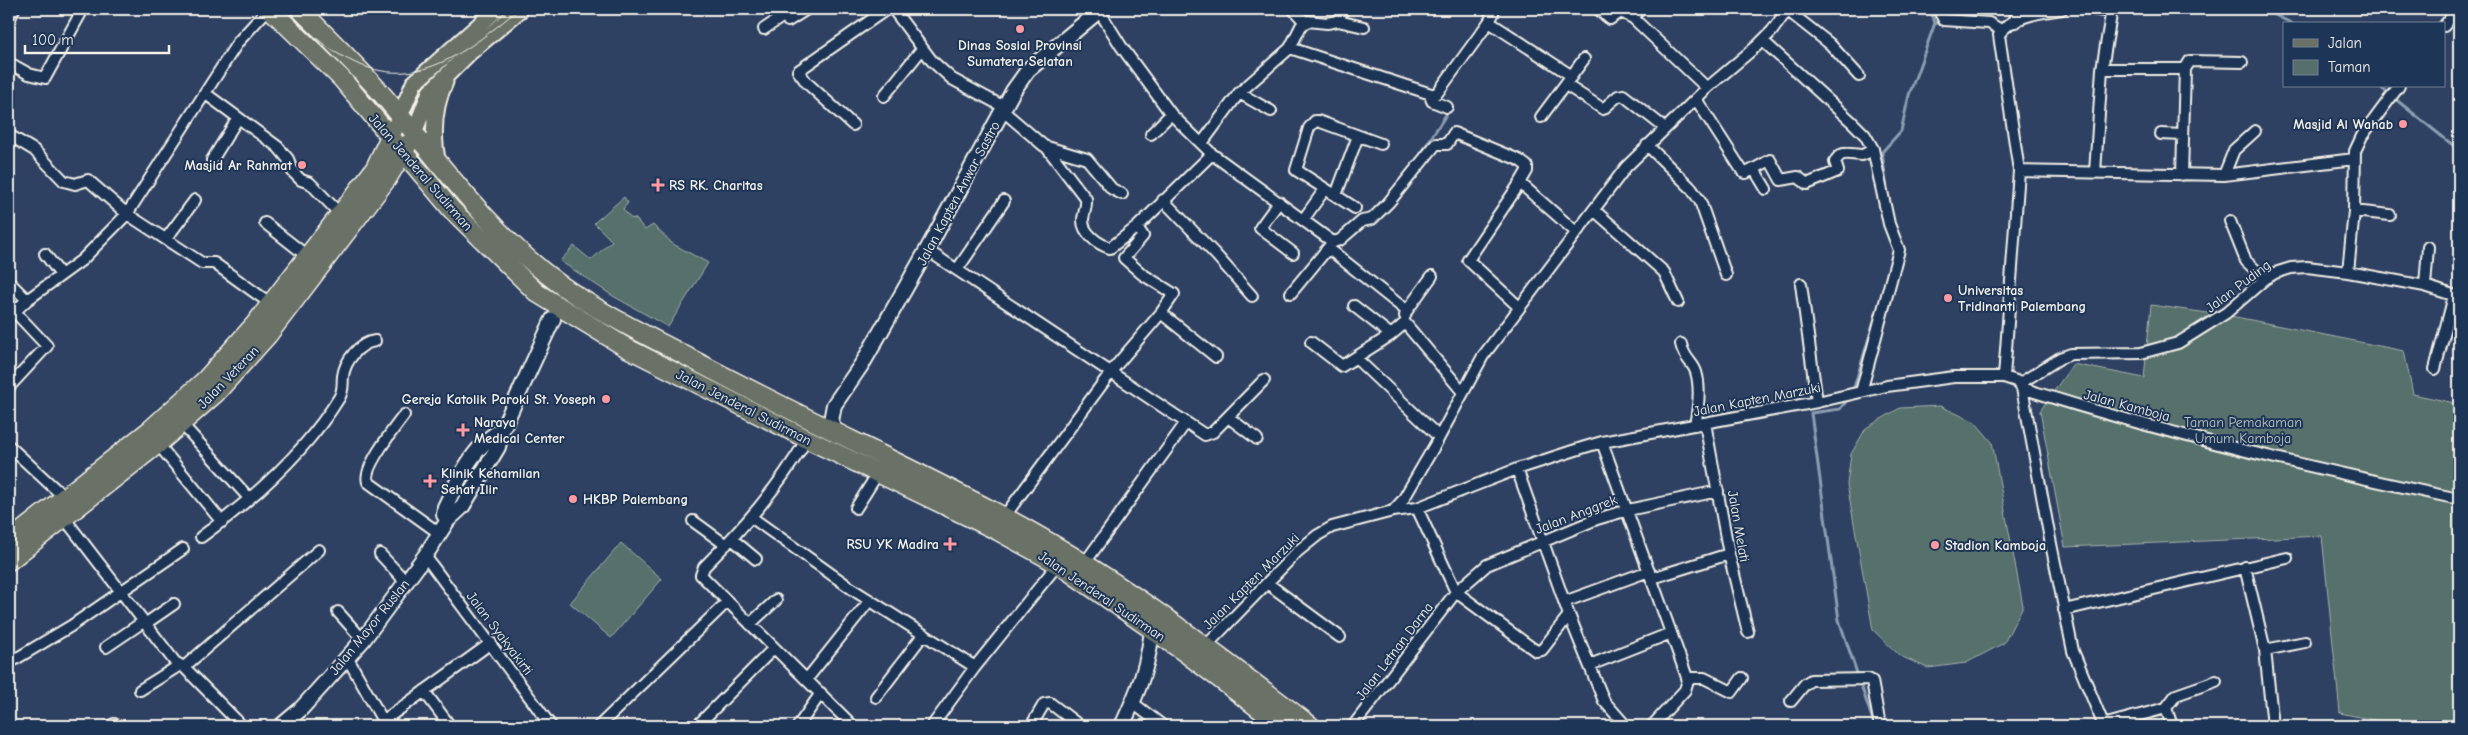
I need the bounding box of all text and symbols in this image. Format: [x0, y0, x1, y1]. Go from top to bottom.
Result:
scale bar [25, 22, 169, 54]
legend [2283, 22, 2446, 88]
marker: Dinas Sosial Provinsi Sumatera Selatan [1014, 23, 1026, 35]
text: 100 m [32, 31, 74, 49]
text: Jalan [2328, 34, 2362, 52]
place label: Dinas Sosial Provinsi Sumatera Selatan [958, 37, 1082, 70]
text: Taman [2328, 58, 2371, 76]
street label: Jalan Jenderal Sudirman [365, 110, 476, 234]
place label: Masjid Al Wahab [2293, 116, 2393, 133]
street label: Jalan Kapten Anwar Sastro [913, 118, 1004, 268]
marker: Masjid Al Wahab [2397, 118, 2409, 130]
place label: Masjid Ar Rahmat [184, 157, 292, 174]
marker: Masjid Ar Rahmat [296, 159, 308, 171]
place label: RS RK. Charitas [669, 177, 763, 194]
marker: RS RK. Charitas [651, 178, 665, 192]
street label: Jalan Puding [2202, 256, 2274, 316]
place label: Universitas Tridinanti Palembang [1958, 282, 2086, 315]
marker: Universitas Tridinanti Palembang [1942, 292, 1954, 304]
street label: Jalan Veteran [194, 342, 263, 412]
street label: Jalan Jenderal Sudirman [673, 366, 814, 449]
street label: Jalan Kapten Marzuki [1692, 379, 1822, 420]
street label: Jalan Kamboja [2082, 386, 2172, 425]
place label: Gereja Katolik Paroki St. Yoseph [402, 391, 596, 408]
marker: Gereja Katolik Paroki St. Yoseph [600, 393, 612, 405]
place label: Naraya Medical Center [474, 414, 565, 447]
park label: Taman Pemakaman Umum Kamboja [2184, 414, 2302, 447]
marker: Naraya Medical Center [456, 423, 470, 437]
place label: Klinik Kehamilan Sehat Ilir [441, 465, 540, 498]
marker: Klinik Kehamilan Sehat Ilir [423, 474, 437, 488]
street label: Jalan Melati [1724, 489, 1753, 563]
place label: HKBP Palembang [583, 491, 688, 508]
street label: Jalan Anggrek [1533, 491, 1620, 538]
marker: HKBP Palembang [567, 493, 579, 505]
street label: Jalan Kapten Marzuki [1200, 530, 1303, 633]
place label: RSU YK Madira [846, 536, 939, 553]
marker: RSU YK Madira [943, 537, 957, 551]
place label: Stadion Kamboja [1945, 537, 2046, 554]
marker: Stadion Kamboja [1929, 539, 1941, 551]
street label: Jalan Jenderal Sudirman [1035, 547, 1169, 645]
street label: Jalan Mayor Ruslan [326, 576, 413, 679]
street label: Jalan Syakyakirti [463, 588, 537, 678]
street label: Jalan Letnan Darna [1352, 599, 1437, 704]

